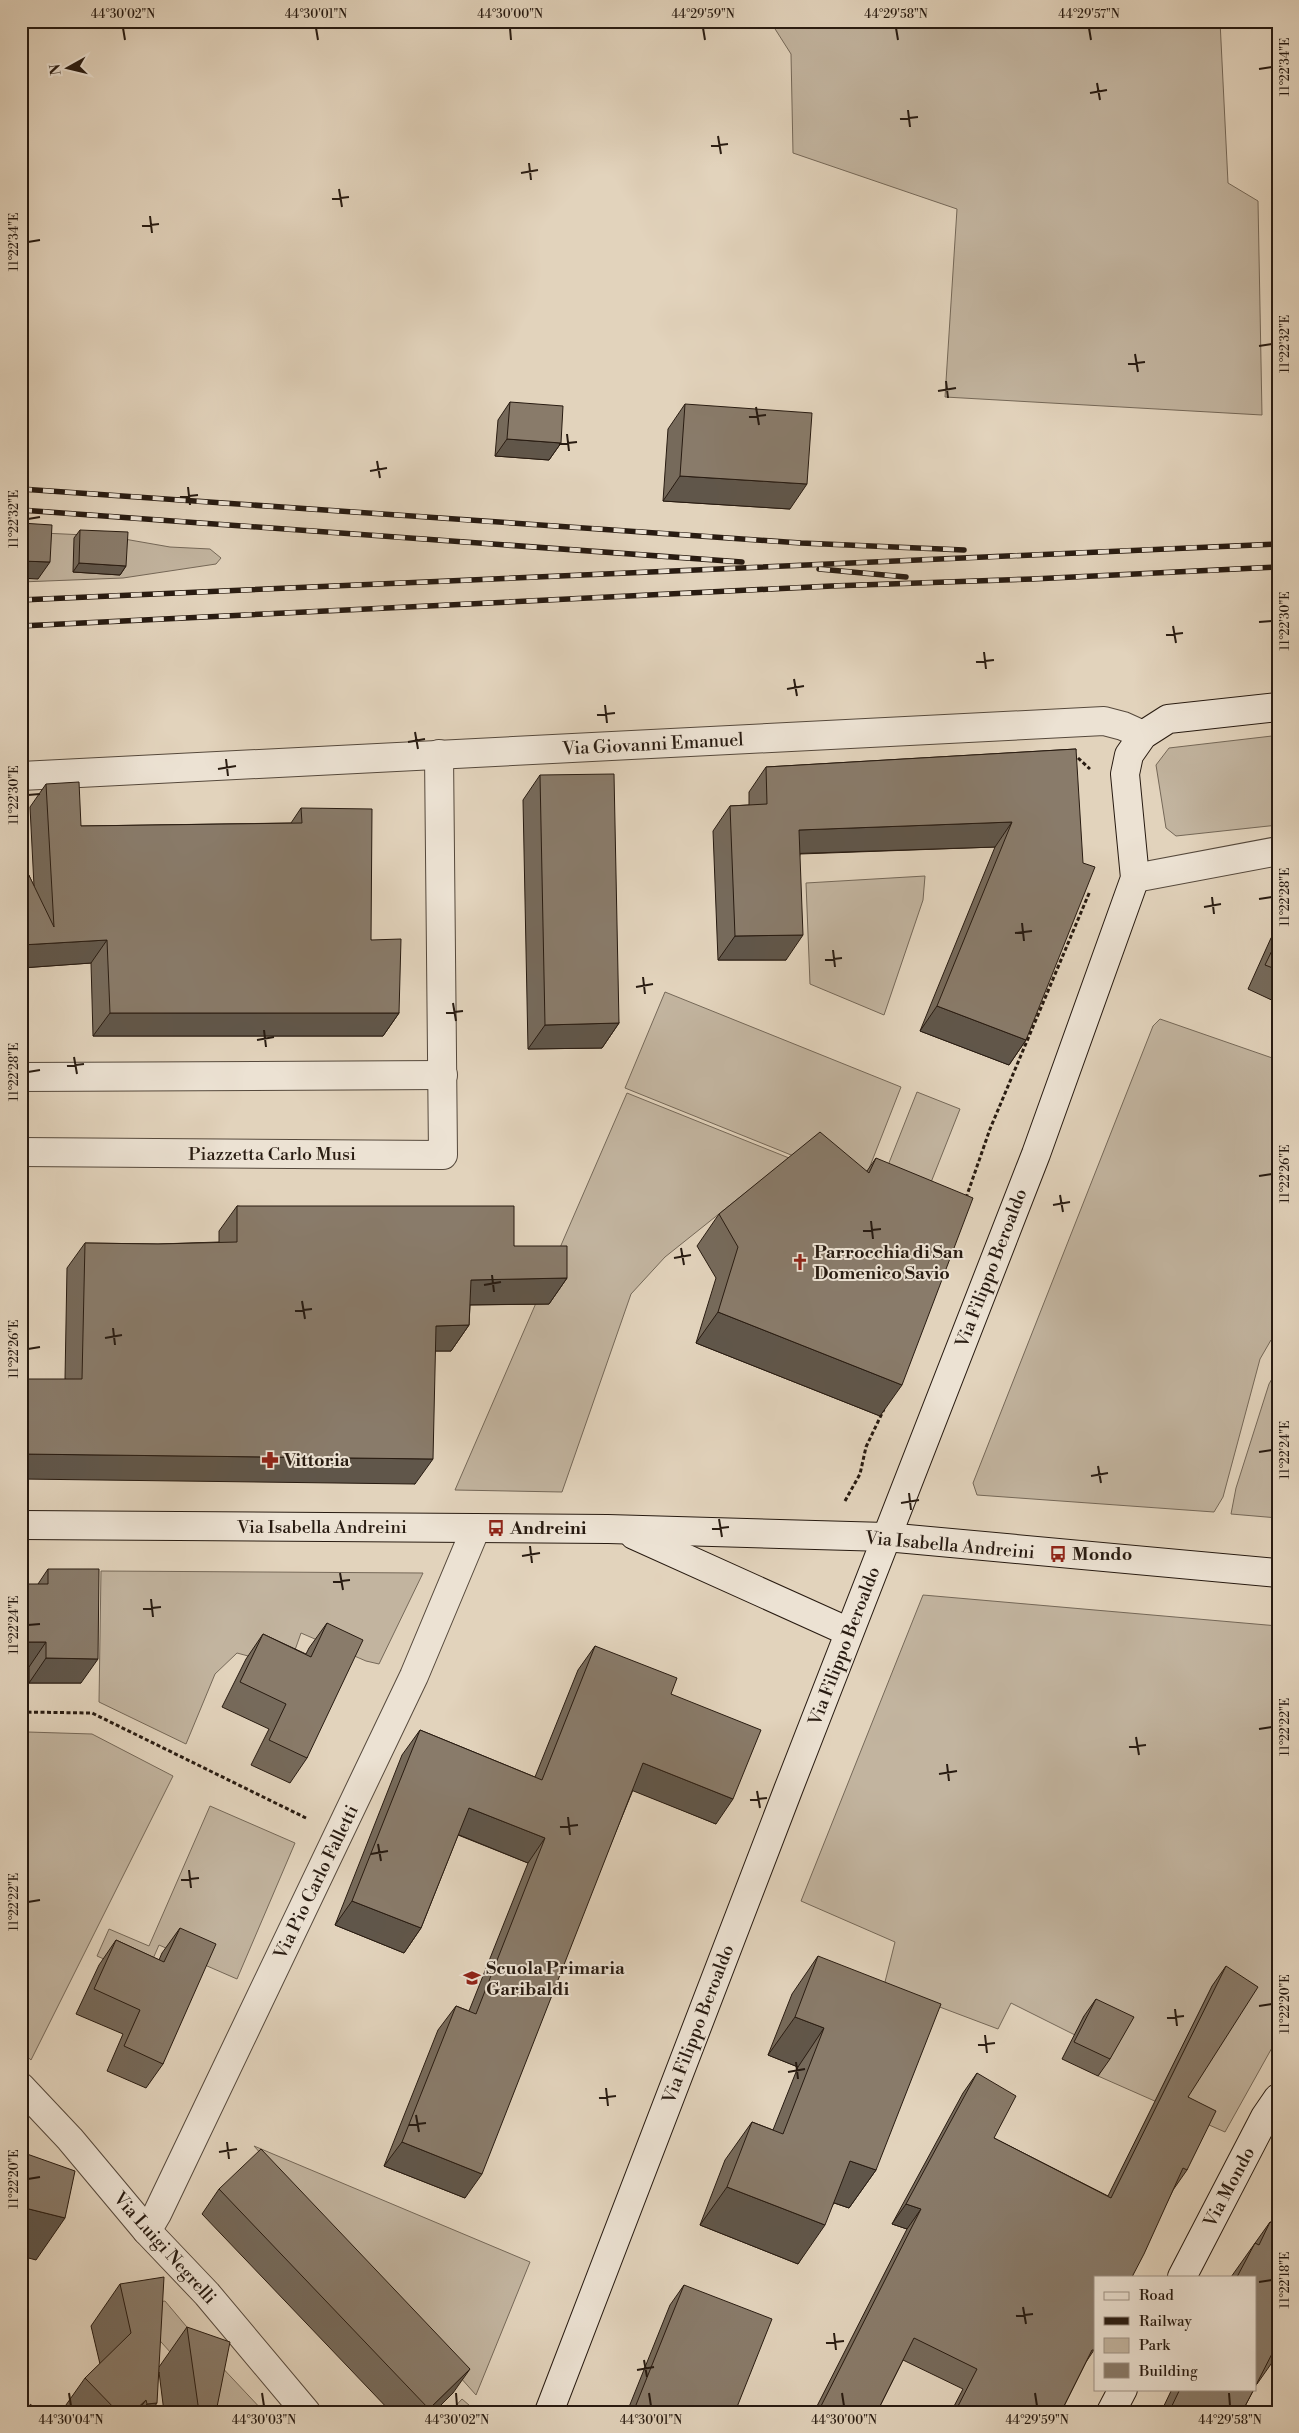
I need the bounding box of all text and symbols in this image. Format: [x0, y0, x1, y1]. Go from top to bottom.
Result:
text: 44°30'02"N [91, 7, 155, 22]
text: 44°30'01"N [285, 7, 347, 22]
text: 44°30'00"N [477, 7, 543, 22]
text: 44°29'59"N [671, 7, 735, 22]
text: 44°29'58"N [864, 7, 928, 22]
text: 44°29'57"N [1058, 7, 1120, 22]
text: 11°22'34"E [1278, 38, 1293, 96]
north arrow [42, 42, 92, 92]
text: N [46, 63, 66, 76]
text: 11°22'34"E [7, 213, 22, 271]
text: 11°22'32"E [1278, 315, 1293, 373]
text: 11°22'32"E [7, 490, 22, 548]
text: 11°22'30"E [1278, 591, 1293, 651]
street label: Via Giovanni Emanuel [561, 728, 745, 761]
text: 11°22'30"E [7, 765, 22, 825]
text: 11°22'28"E [1278, 868, 1293, 926]
text: 11°22'28"E [7, 1043, 22, 1101]
street label: Piazzetta Carlo Musi [188, 1143, 356, 1166]
text: 11°22'26"E [1278, 1145, 1293, 1203]
street label: Via Filippo Beroaldo [950, 1186, 1032, 1352]
place label: Parrocchia di San Domenico Savio [814, 1241, 964, 1285]
church icon: Parrocchia di San Domenico Savio [790, 1252, 810, 1272]
text: 11°22'26"E [7, 1320, 22, 1378]
text: 11°22'24"E [1278, 1421, 1293, 1479]
place label: Vittoria [283, 1449, 350, 1472]
pharmacy icon: Vittoria [260, 1450, 280, 1470]
street label: Via Isabella Andreini [236, 1516, 407, 1539]
place label: Andreini [509, 1517, 587, 1540]
bus stop icon: Andreini [486, 1518, 506, 1538]
street label: Via Isabella Andreini [863, 1527, 1036, 1564]
place label: Mondo [1072, 1543, 1132, 1566]
bus stop icon: Mondo [1048, 1544, 1068, 1564]
street label: Via Filippo Beroaldo [803, 1564, 885, 1730]
text: 11°22'24"E [7, 1596, 22, 1654]
text: 11°22'22"E [1278, 1698, 1293, 1756]
street label: Via Pio Carlo Falletti [269, 1801, 364, 1964]
text: 11°22'22"E [7, 1873, 22, 1931]
street label: Via Filippo Beroaldo [657, 1942, 739, 2108]
place label: Scuola Primaria Garibaldi [486, 1957, 625, 2001]
school or university icon: Scuola Primaria Garibaldi [462, 1968, 482, 1988]
text: 11°22'20"E [1278, 1974, 1293, 2034]
street label: Via Mondo [1198, 2143, 1260, 2232]
text: 11°22'20"E [7, 2149, 22, 2209]
street label: Via Luigi Negrelli [108, 2187, 221, 2309]
text: 11°22'18"E [1278, 2252, 1293, 2308]
legend [1094, 2276, 1256, 2390]
text: Road [1139, 2286, 1174, 2305]
text: Railway [1139, 2312, 1193, 2331]
text: Park [1139, 2336, 1171, 2355]
text: Building [1138, 2362, 1198, 2381]
text: 44°30'04"N [39, 2413, 104, 2428]
text: 44°30'03"N [232, 2413, 296, 2428]
text: 44°30'02"N [425, 2413, 489, 2428]
text: 44°30'01"N [620, 2413, 682, 2428]
text: 44°30'00"N [811, 2413, 877, 2428]
text: 44°29'59"N [1005, 2413, 1069, 2428]
text: 44°29'58"N [1198, 2413, 1262, 2428]

